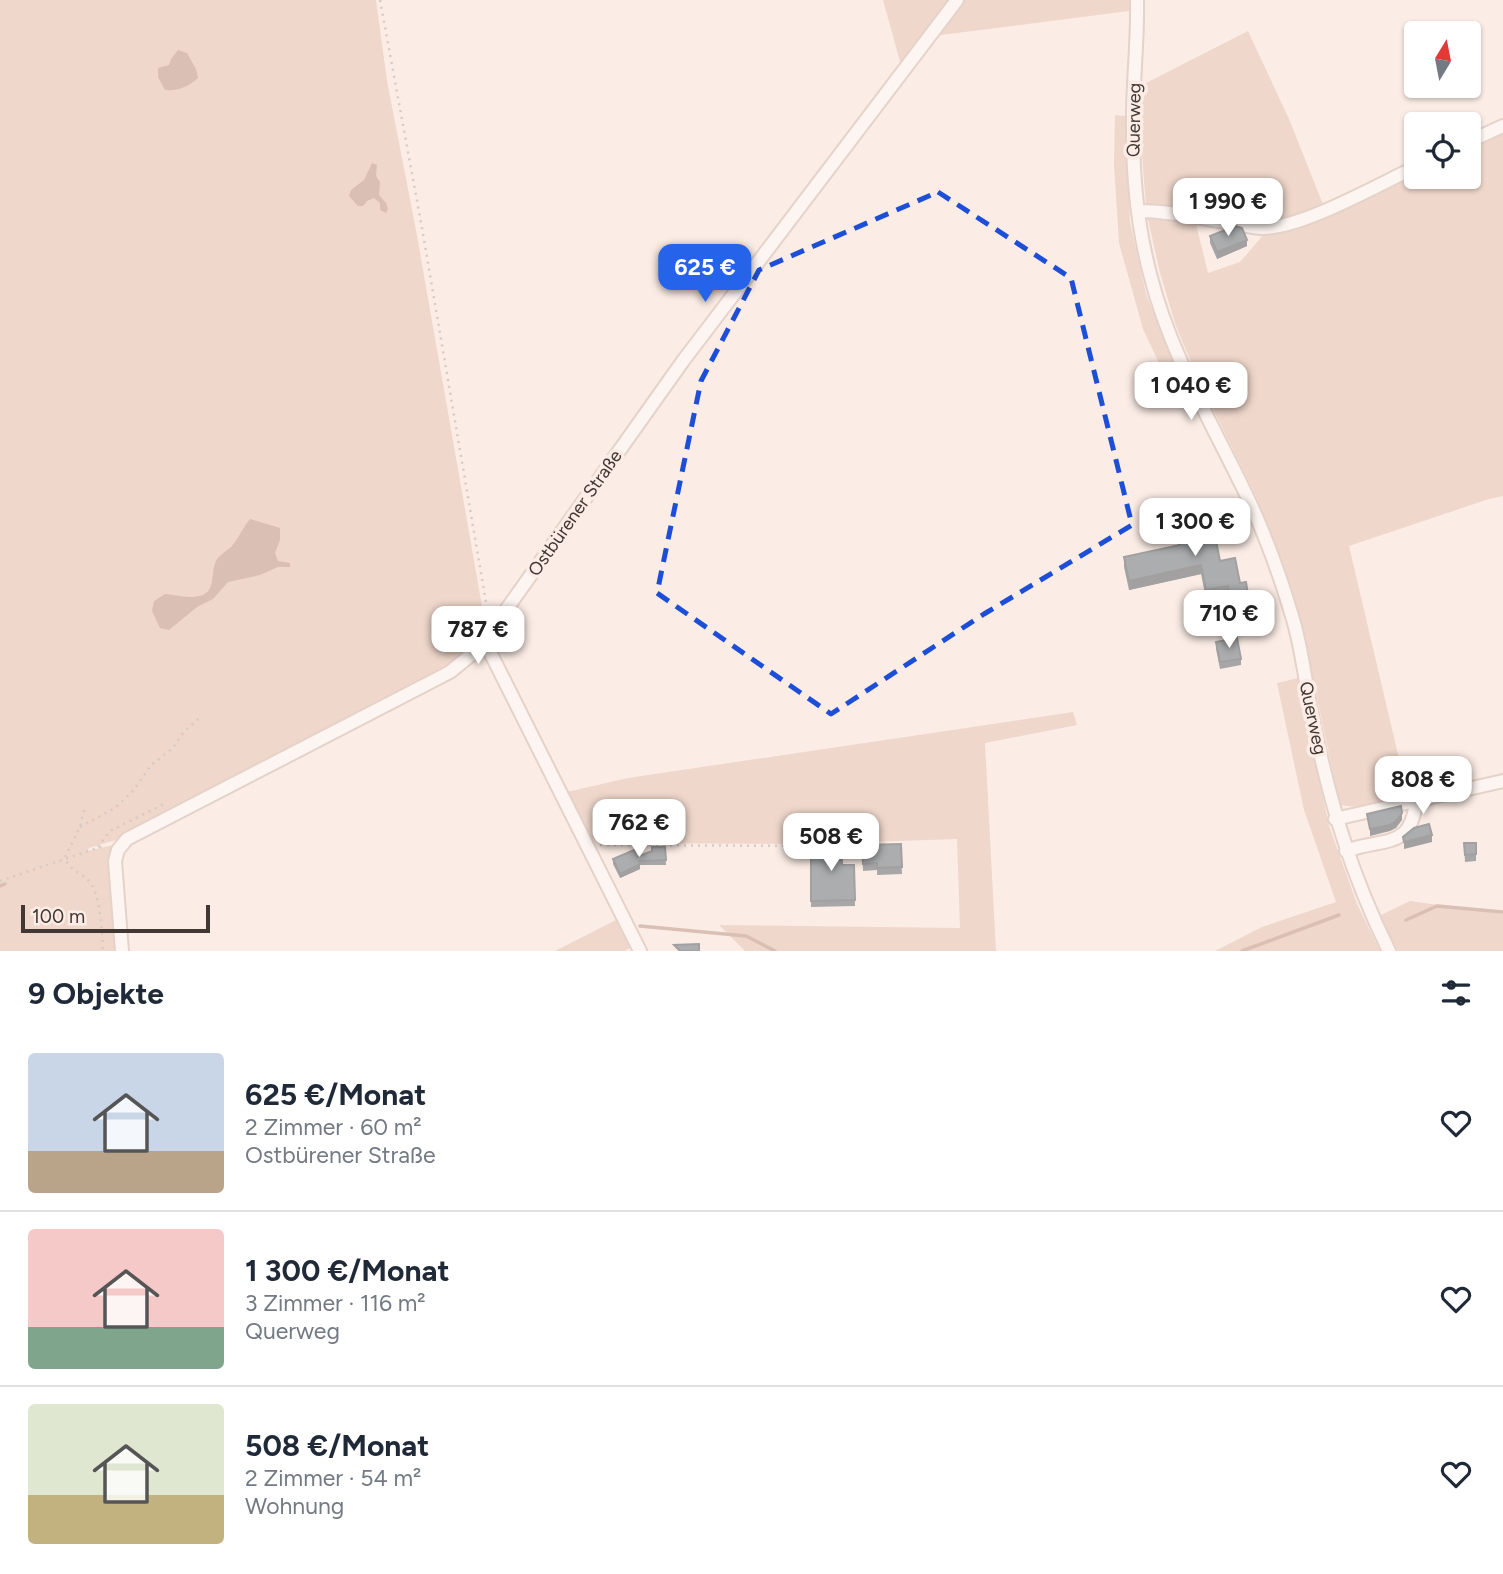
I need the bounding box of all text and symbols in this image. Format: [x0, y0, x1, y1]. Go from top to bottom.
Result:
north arrow [1404, 21, 1480, 98]
map controls [1404, 21, 1481, 189]
street label: Querweg [1122, 83, 1146, 157]
button: locate [1404, 112, 1481, 189]
pin: 1 990 € [1163, 178, 1293, 238]
text: 1 990 € [1189, 187, 1267, 215]
pin: 625 € [656, 244, 754, 304]
text: 625 € [674, 253, 736, 281]
pin: 1 040 € [1126, 362, 1256, 422]
text: 1 040 € [1150, 371, 1232, 399]
street label: Ostbürener Straße [523, 445, 627, 580]
pin: 1 300 € [1130, 498, 1260, 558]
text: 1 300 € [1155, 507, 1235, 535]
pin: 710 € [1180, 590, 1278, 650]
text: 710 € [1200, 599, 1258, 627]
pin: 787 € [429, 606, 527, 666]
text: 787 € [447, 615, 509, 643]
street label: Querweg [1295, 679, 1331, 757]
pin: 808 € [1374, 756, 1472, 816]
text: 808 € [1391, 765, 1455, 793]
pin: 762 € [590, 800, 688, 859]
text: 762 € [609, 808, 669, 836]
pin: 508 € [782, 814, 880, 873]
text: 508 € [799, 822, 863, 850]
scale bar [21, 902, 210, 934]
text: 100 m [32, 905, 85, 928]
icon: filters [1437, 974, 1475, 1012]
text: 9 Objekte [28, 975, 164, 1012]
text: 625 €/Monat [245, 1076, 426, 1113]
icon: home [84, 1081, 168, 1165]
icon: heart [1437, 1104, 1475, 1142]
text: 2 Zimmer · 60 m² [245, 1113, 422, 1141]
text: Ostbürener Straße [245, 1141, 436, 1169]
text: 1 300 €/Monat [245, 1252, 450, 1289]
icon: home [84, 1257, 168, 1341]
icon: heart [1437, 1280, 1475, 1318]
text: 3 Zimmer · 116 m² [245, 1289, 426, 1317]
text: Querweg [245, 1317, 340, 1345]
text: 508 €/Monat [245, 1427, 429, 1464]
icon: home [84, 1432, 168, 1516]
icon: heart [1437, 1455, 1475, 1493]
text: 2 Zimmer · 54 m² [245, 1464, 421, 1492]
text: Wohnung [245, 1492, 344, 1520]

